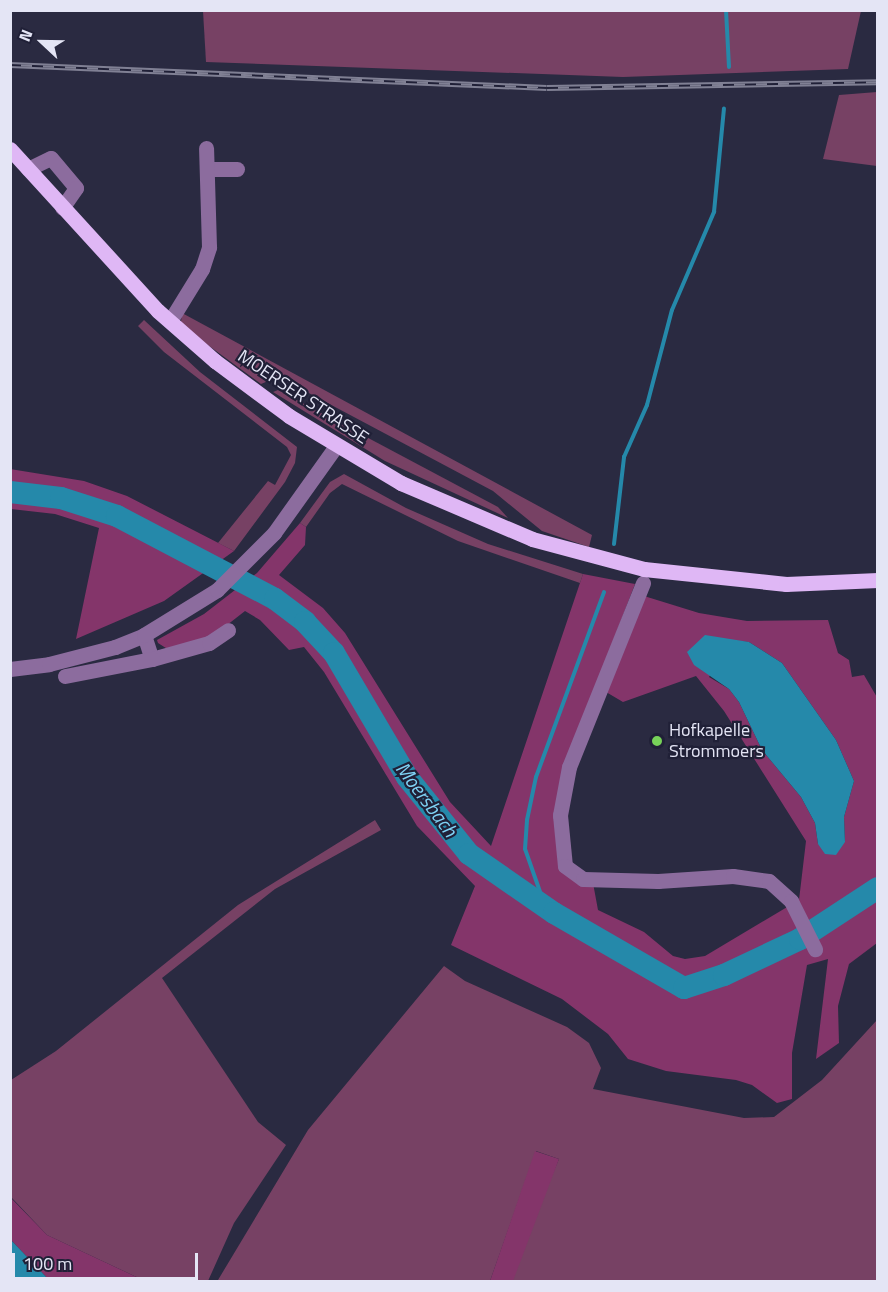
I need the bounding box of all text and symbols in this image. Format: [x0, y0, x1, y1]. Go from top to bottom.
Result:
north arrow [12, 12, 72, 72]
text: N [12, 26, 39, 45]
street label: MOERSER STRASSE [234, 345, 372, 449]
place label: Hofkapelle Strommoers [669, 720, 764, 762]
marker: Hofkapelle Strommoers [650, 734, 664, 748]
water label: Moersbach [391, 757, 463, 841]
scale bar [15, 1241, 201, 1279]
text: 100 m [23, 1250, 72, 1277]

